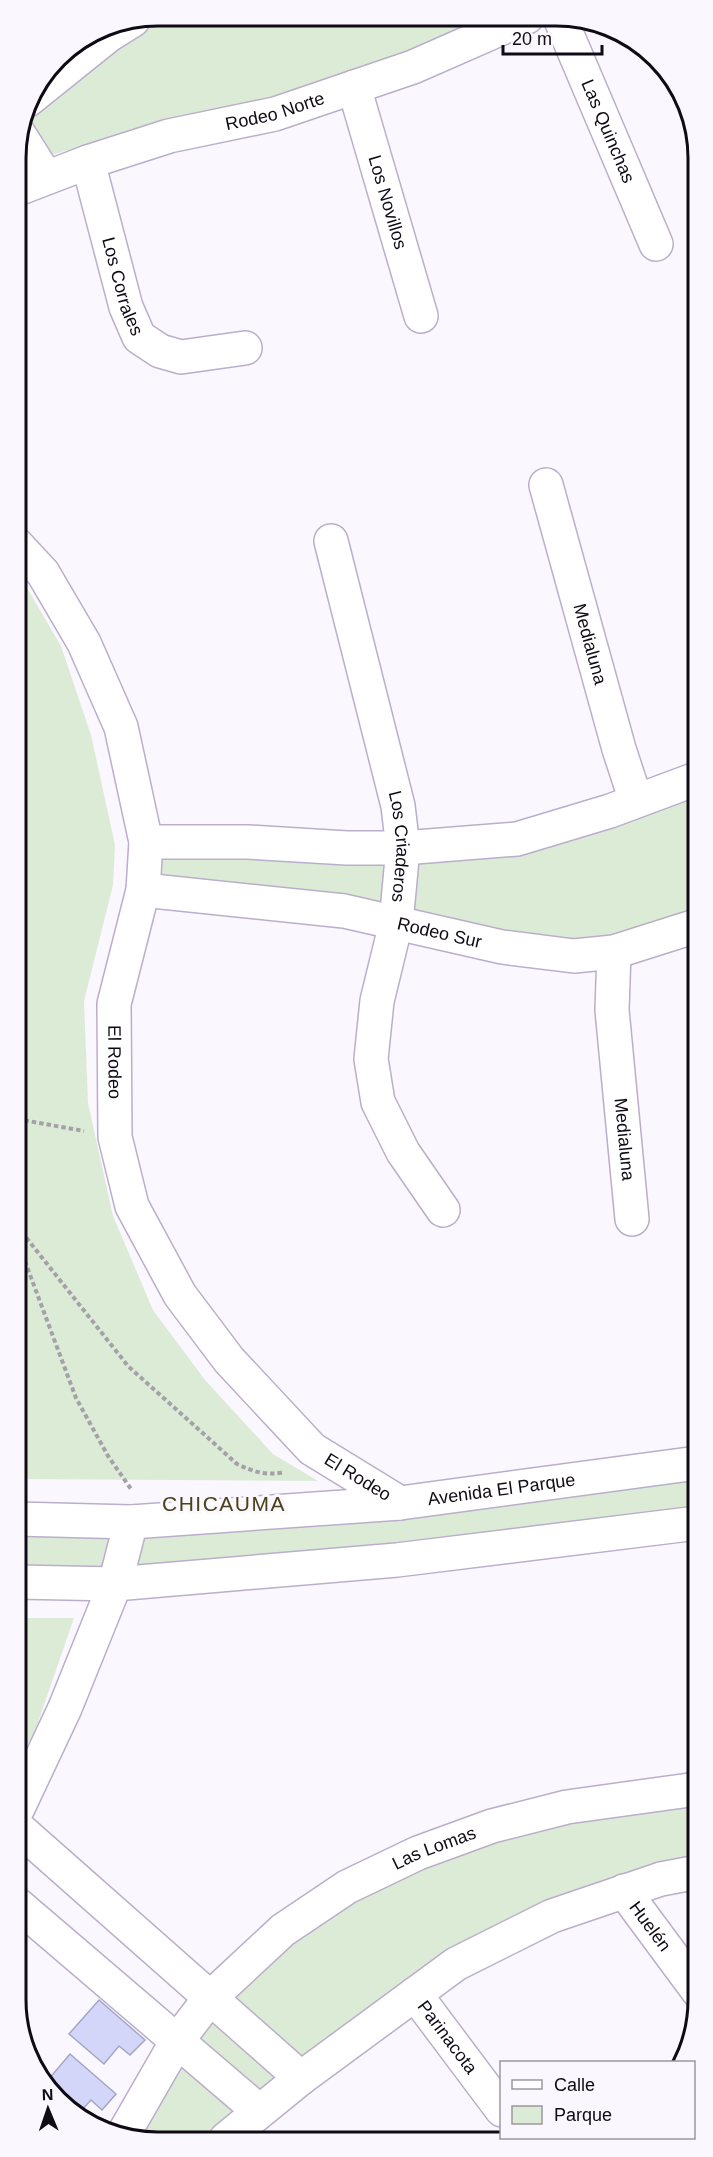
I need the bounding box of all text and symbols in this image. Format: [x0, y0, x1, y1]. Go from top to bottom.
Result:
scale bar [503, 18, 602, 56]
text: 20 m [512, 29, 552, 49]
street label: Las Quinchas [577, 77, 639, 186]
street label: Rodeo Norte [223, 88, 327, 134]
street label: Los Novillos [364, 153, 411, 252]
street label: Los Corrales [98, 235, 147, 339]
street label: Medialuna [569, 601, 611, 688]
street label: Los Criaderos [385, 789, 413, 903]
street label: Rodeo Sur [395, 913, 484, 952]
street label: El Rodeo [104, 1025, 125, 1099]
street label: Medialuna [610, 1097, 638, 1183]
street label: El Rodeo [321, 1449, 395, 1505]
street label: Avenida El Parque [426, 1470, 576, 1509]
district label: CHICAUMA [162, 1492, 286, 1515]
street label: Las Lomas [389, 1823, 479, 1874]
street label: Huelén [625, 1897, 675, 1955]
street label: Parinacota [414, 1997, 482, 2078]
legend [500, 2061, 695, 2139]
text: Calle [554, 2075, 595, 2095]
north arrow [18, 2079, 78, 2139]
text: N [41, 2086, 54, 2103]
text: Parque [554, 2105, 612, 2125]

